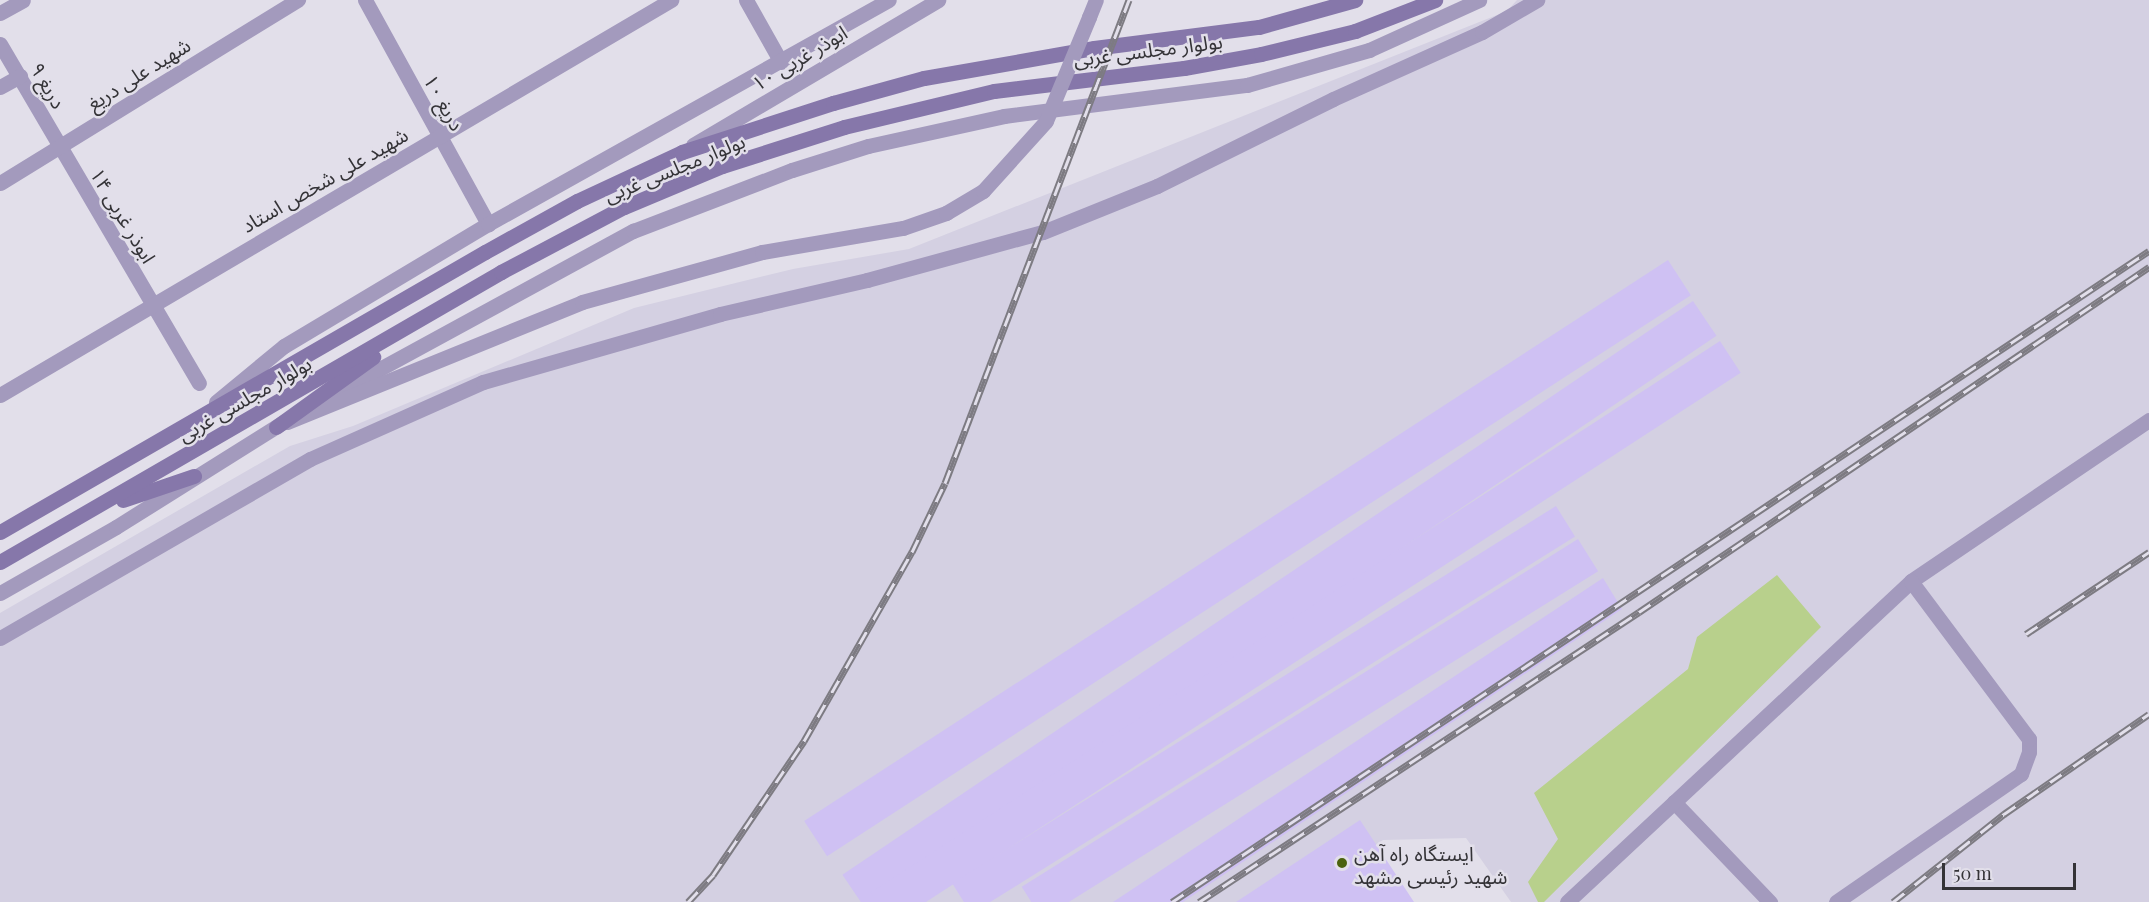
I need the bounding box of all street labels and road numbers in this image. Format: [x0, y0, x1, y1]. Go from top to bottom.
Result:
street label: ابوذر غربی ۱۰ [747, 19, 851, 95]
street label: بولوار مجلسی غربی [1072, 28, 1224, 70]
street label: شهید علی دریغ [82, 32, 194, 114]
street label: دریغ ۹ [26, 58, 72, 112]
street label: دریغ ۱۰ [420, 70, 470, 134]
street label: شهید علی شخص استاد [236, 122, 412, 236]
street label: بولوار مجلسی غربی [600, 128, 748, 206]
street label: ابوذر غربی ۱۴ [86, 163, 162, 267]
street label: بولوار مجلسی غربی [173, 350, 315, 446]

